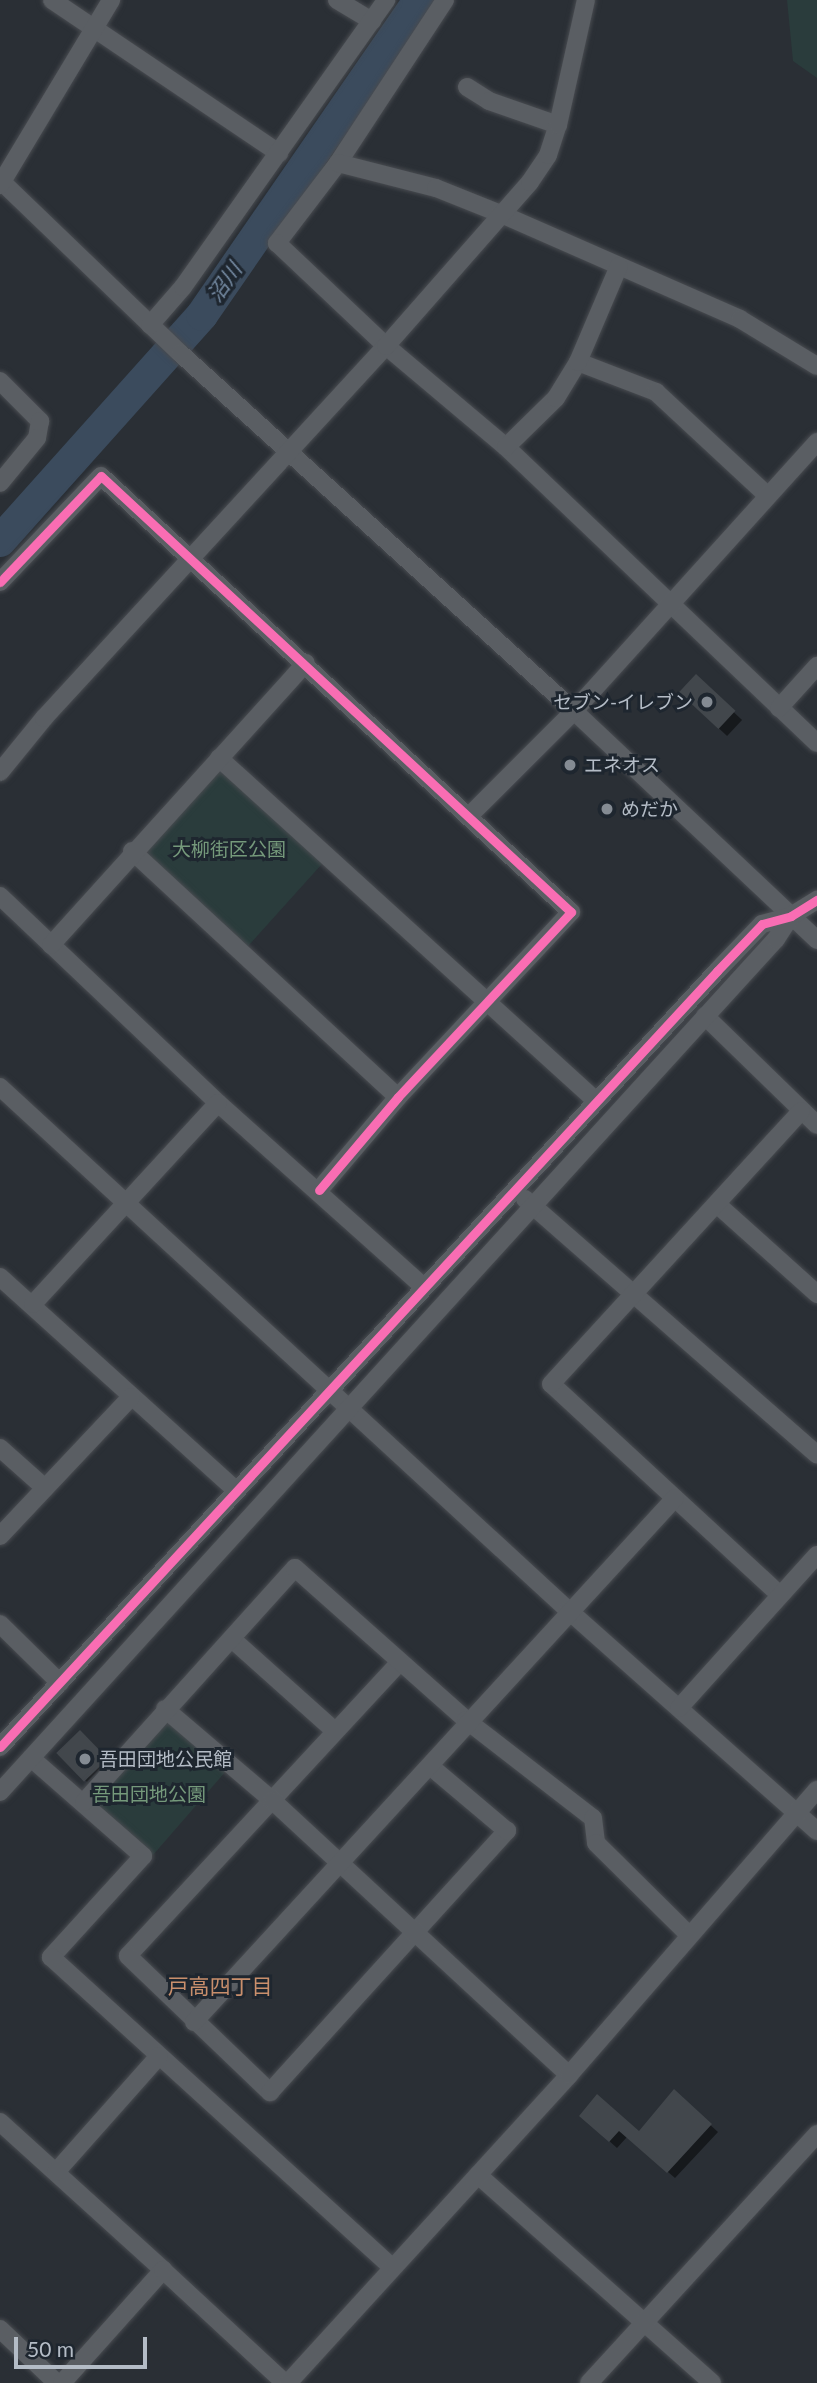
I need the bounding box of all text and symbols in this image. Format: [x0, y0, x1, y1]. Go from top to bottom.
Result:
water label: 沼川 [202, 258, 246, 306]
place label: セブン-イレブン [553, 691, 693, 713]
marker: セブン-イレブン [699, 694, 715, 710]
place label: エネオス [584, 754, 660, 776]
marker: エネオス [562, 757, 578, 773]
place label: めだか [621, 798, 678, 820]
marker: めだか [599, 801, 615, 817]
park label: 大柳街区公園 [172, 838, 286, 860]
place label: 吾田団地公民館 [99, 1748, 232, 1770]
marker: 吾田団地公民館 [77, 1751, 93, 1767]
park label: 吾田団地公園 [92, 1783, 206, 1805]
district label: 戸高四丁目 [168, 1973, 272, 1999]
scale bar [18, 2324, 150, 2368]
text: 50 m [27, 2336, 74, 2361]

